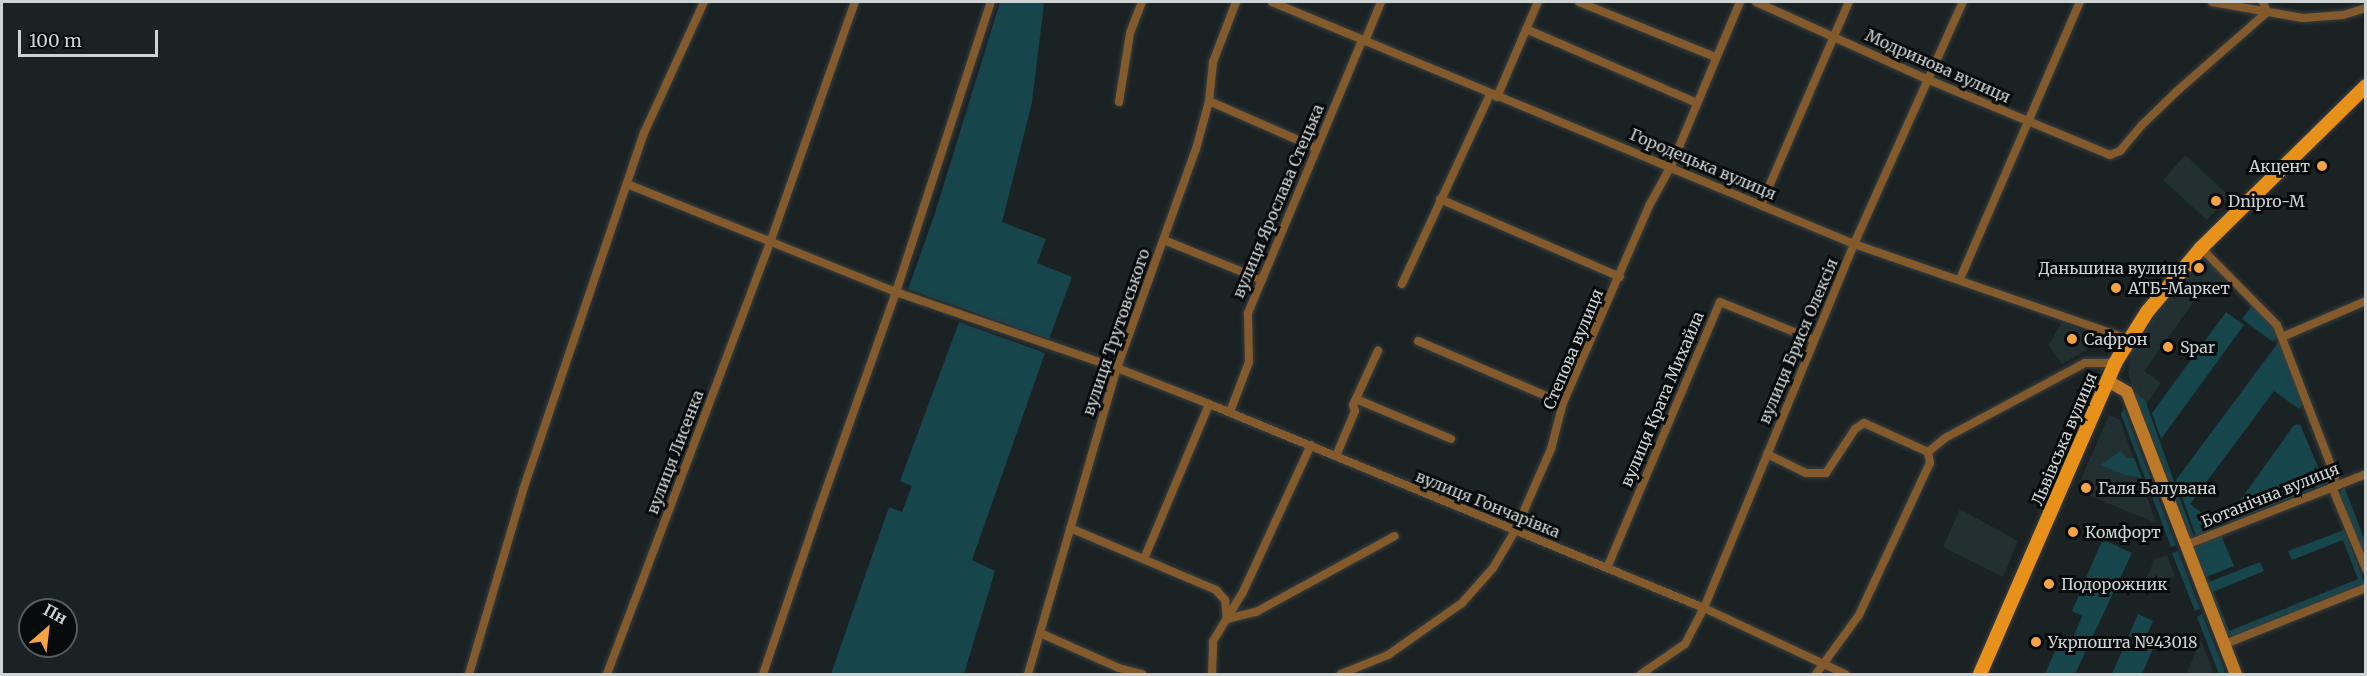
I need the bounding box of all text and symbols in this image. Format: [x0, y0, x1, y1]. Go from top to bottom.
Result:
scale bar [21, 18, 160, 56]
street label: Модринова вулиця [1862, 25, 2014, 107]
text: 100 m [29, 29, 82, 52]
street label: вулиця Ярослава Стецька [1228, 101, 1328, 301]
street label: Городецька вулиця [1627, 124, 1779, 204]
place label: Акцент [2249, 156, 2310, 176]
marker: Акцент [2315, 159, 2329, 173]
place label: Dnipro-M [2228, 191, 2305, 211]
marker: Dnipro-M [2209, 194, 2223, 208]
street label: вулиця Трутовського [1078, 246, 1154, 418]
street label: вулиця Брися Олексія [1754, 255, 1842, 427]
place label: Даньшина вулиця [2038, 258, 2187, 278]
marker: Даньшина вулиця [2192, 261, 2206, 275]
place label: АТБ-Маркет [2128, 278, 2230, 298]
marker: АТБ-Маркет [2109, 281, 2123, 295]
street label: Степова вулиця [1539, 286, 1607, 412]
street label: вулиця Крата Михайла [1616, 308, 1708, 490]
place label: Сафрон [2084, 329, 2147, 349]
marker: Сафрон [2065, 332, 2079, 346]
place label: Spar [2180, 337, 2215, 357]
marker: Spar [2161, 340, 2175, 354]
street label: Львівська вулиця [2027, 370, 2101, 508]
street label: вулиця Лисенка [643, 387, 707, 517]
street label: Ботанічна вулиця [2198, 459, 2342, 531]
street label: вулиця Гончарівка [1413, 466, 1563, 542]
place label: Галя Балувана [2098, 478, 2216, 498]
marker: Галя Балувана [2079, 481, 2093, 495]
place label: Комфорт [2085, 522, 2161, 542]
marker: Комфорт [2066, 525, 2080, 539]
place label: Подорожник [2061, 574, 2167, 594]
marker: Подорожник [2042, 577, 2056, 591]
north arrow [18, 598, 78, 658]
text: Пн [40, 599, 71, 628]
place label: Укрпошта №43018 [2048, 632, 2197, 652]
marker: Укрпошта №43018 [2029, 635, 2043, 649]

